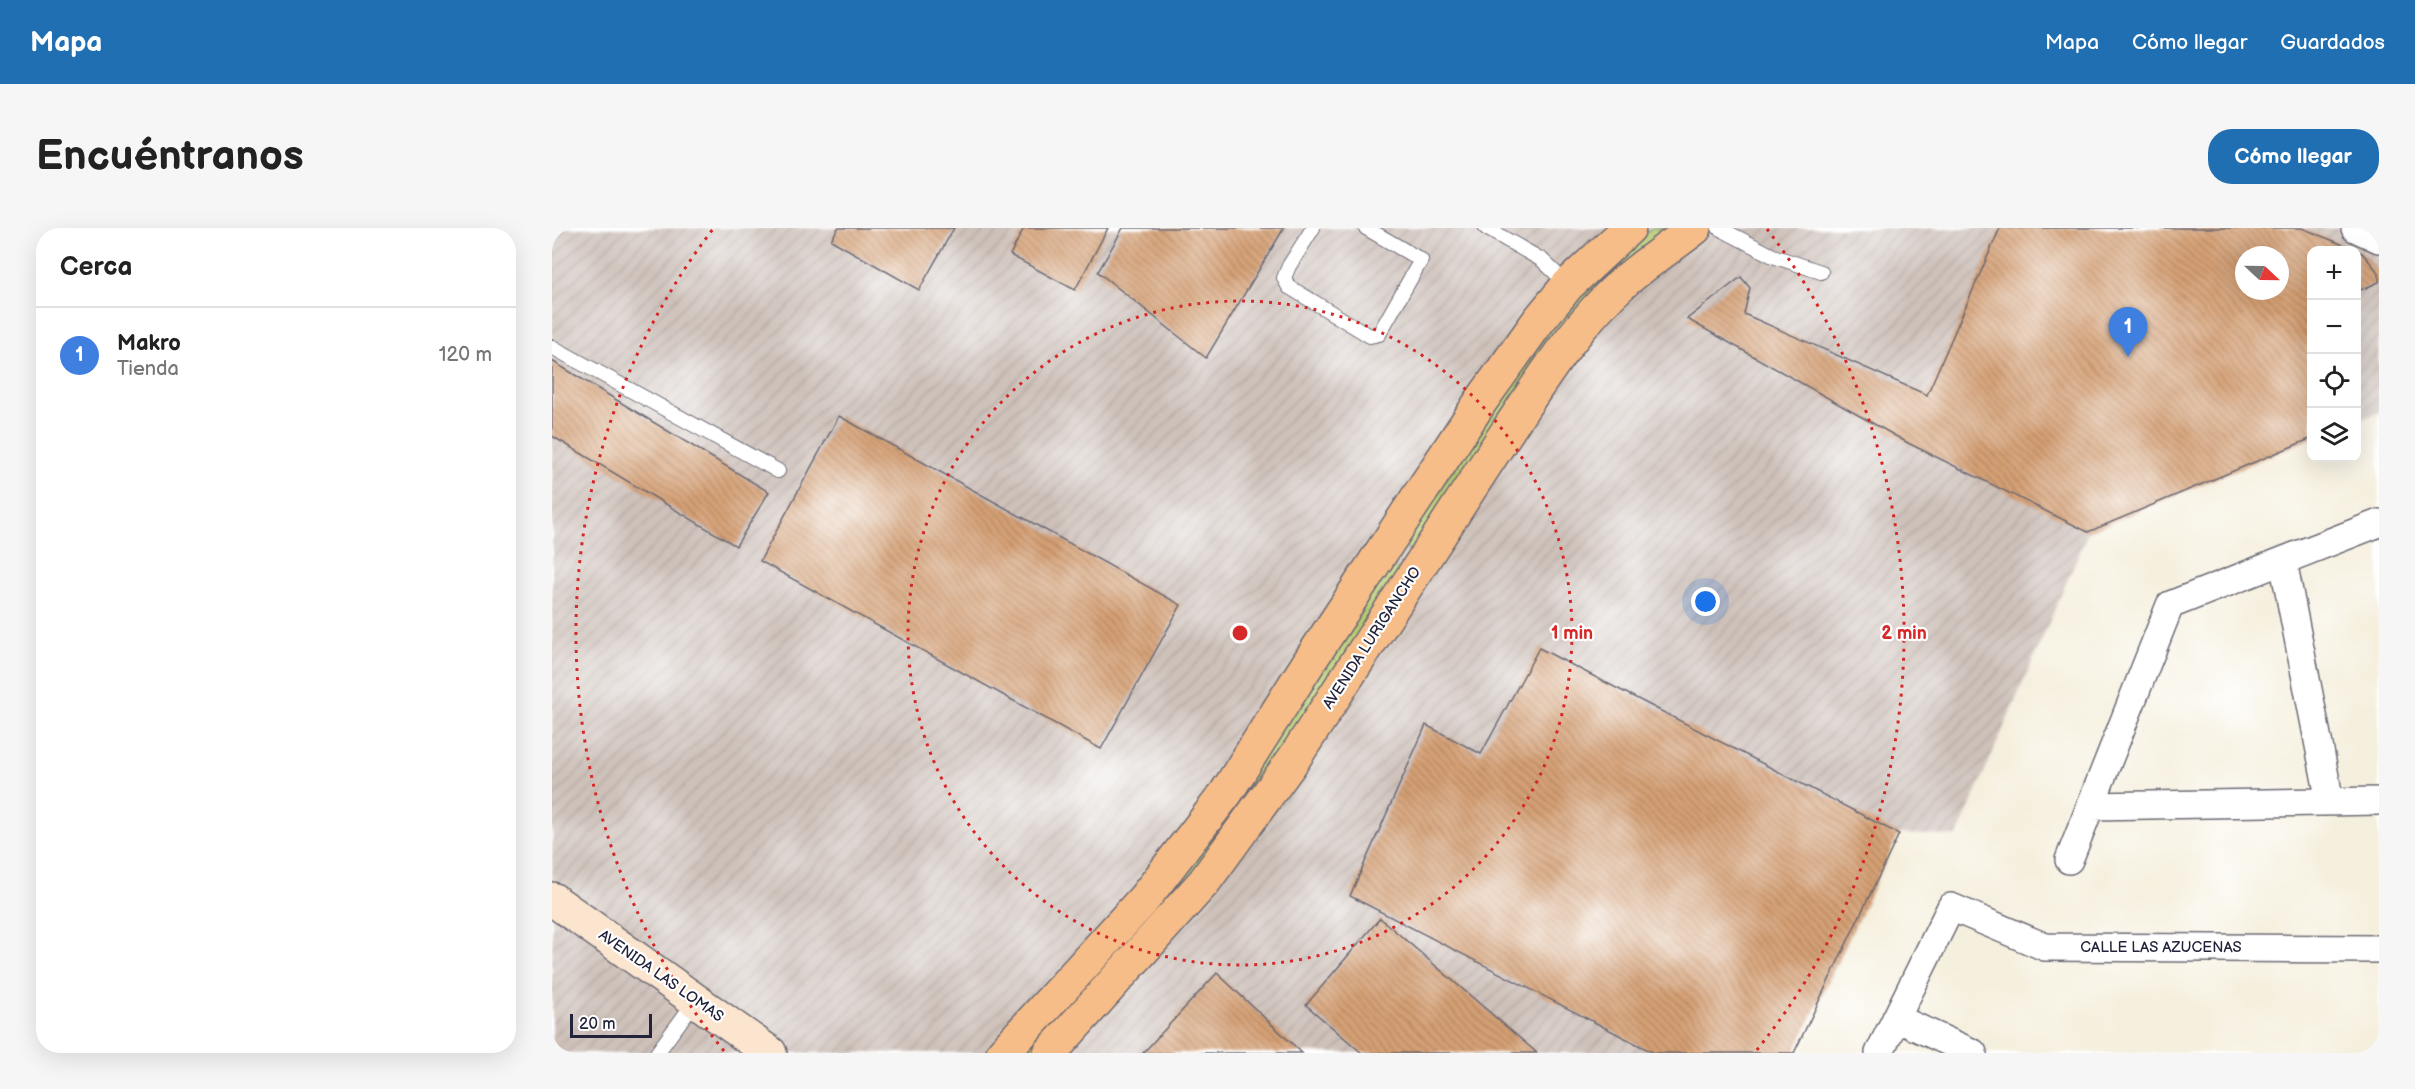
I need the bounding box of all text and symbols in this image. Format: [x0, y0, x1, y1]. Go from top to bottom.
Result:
text: Mapa [30, 26, 102, 59]
text: Mapa [2045, 30, 2099, 55]
text: Cómo llegar [2132, 30, 2247, 55]
text: Guardados [2280, 30, 2385, 55]
button: Cómo llegar [2208, 129, 2379, 184]
text: Encuéntranos [36, 131, 304, 182]
north arrow [2235, 246, 2289, 300]
map controls [2307, 246, 2361, 462]
button: + [2307, 246, 2361, 300]
text: Cerca [60, 252, 132, 283]
button: − [2307, 300, 2361, 354]
pin: 1 [2108, 308, 2148, 357]
text: Makro [117, 330, 181, 357]
text: 1 [75, 343, 84, 367]
text: 120 m [439, 343, 492, 367]
button: locate [2307, 354, 2361, 408]
text: Tienda [117, 357, 179, 381]
button: layers [2307, 408, 2361, 462]
street label: AVENIDA LURIGANCHO [1319, 563, 1425, 713]
your location [1691, 587, 1720, 616]
centre of rings [1230, 623, 1250, 643]
text: 1 min [1551, 623, 1593, 644]
text: 2 min [1881, 623, 1927, 644]
street label: AVENIDA LAS LOMAS [595, 926, 727, 1026]
street label: CALLE LAS AZUCENAS [2080, 938, 2242, 957]
scale bar [570, 1011, 652, 1038]
text: 20 m [579, 1015, 615, 1034]

